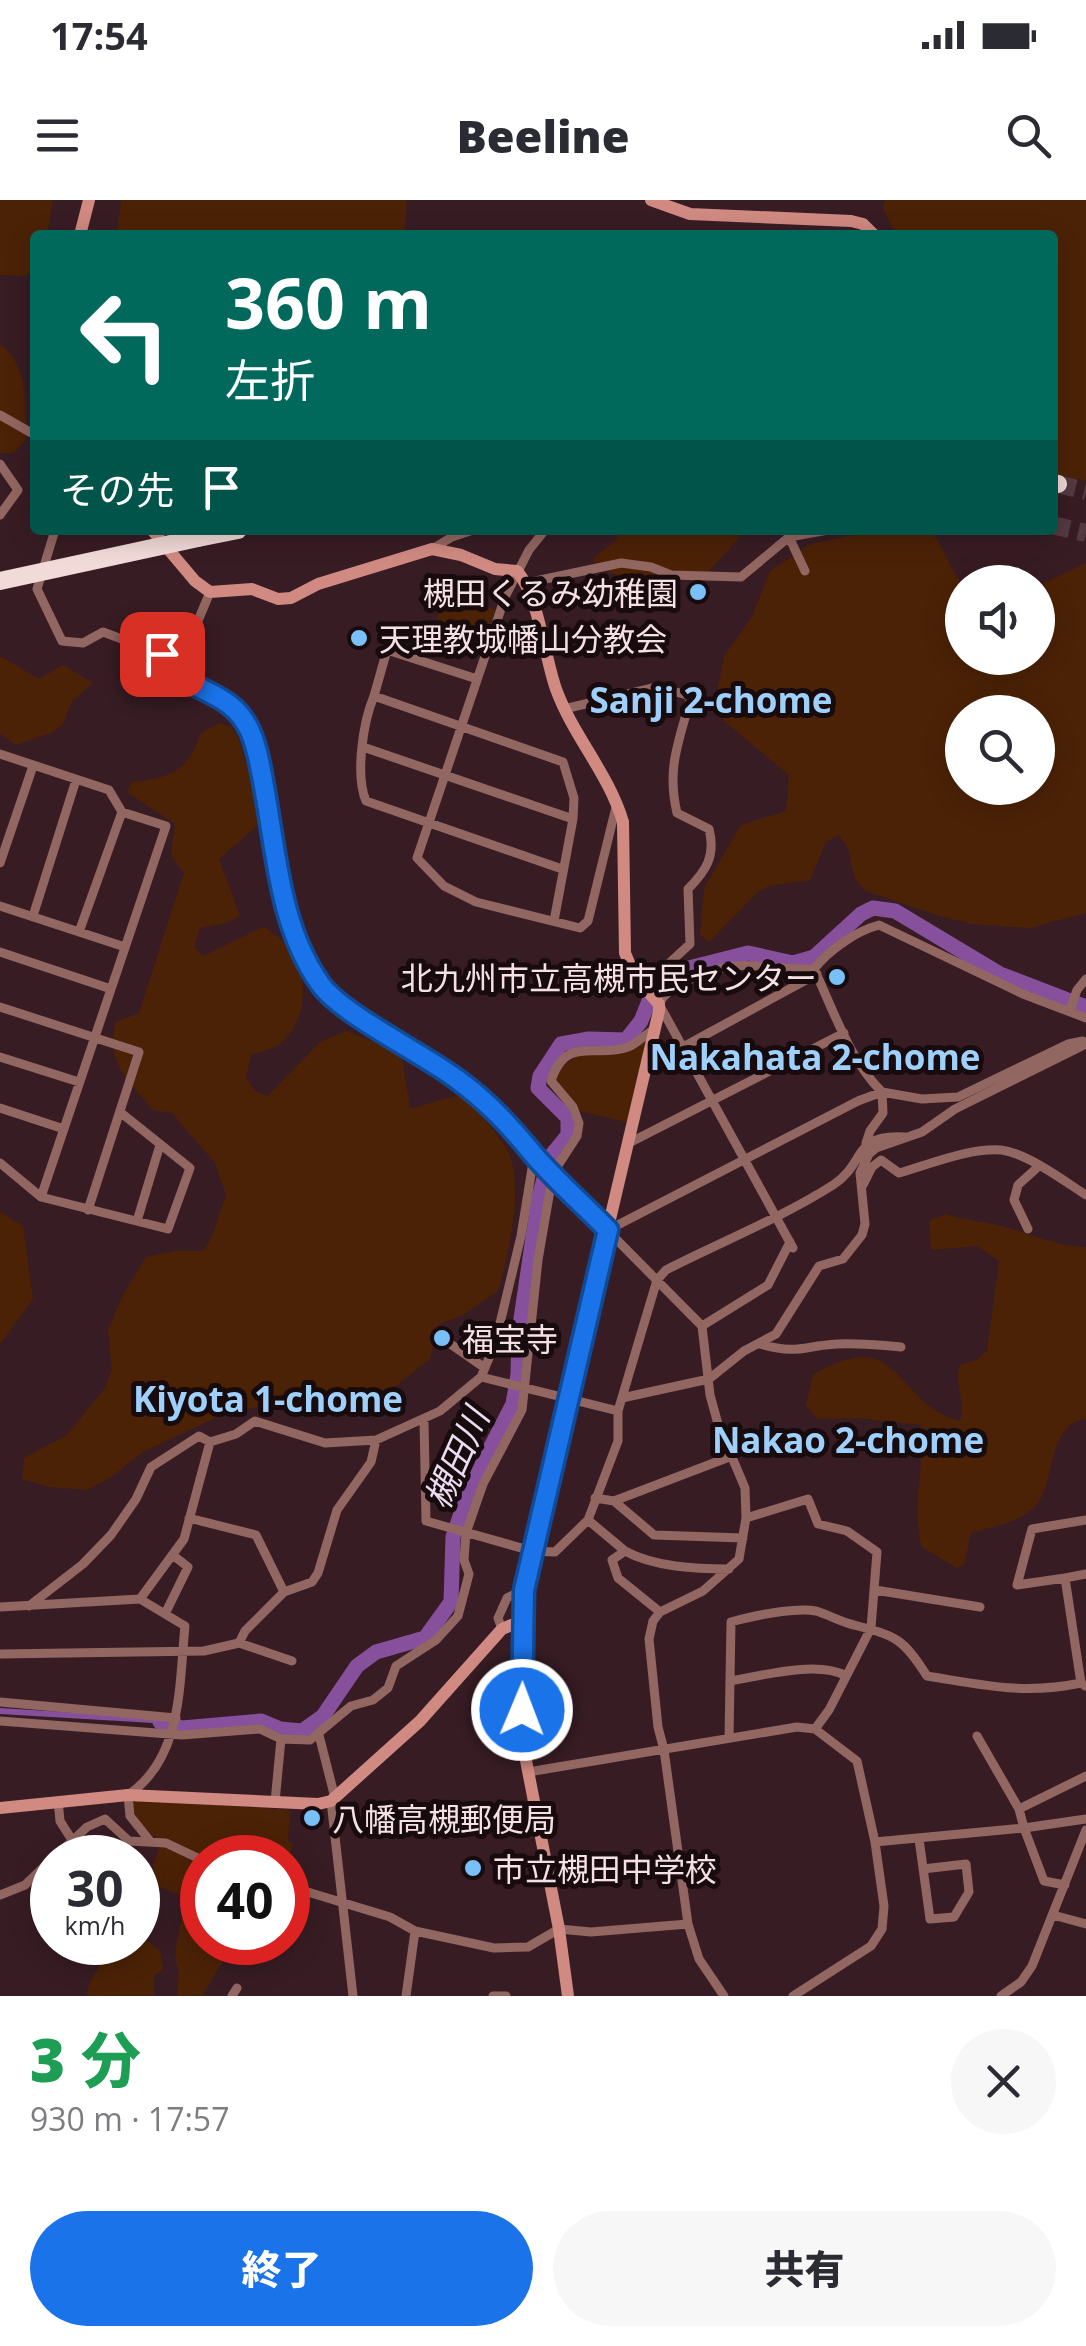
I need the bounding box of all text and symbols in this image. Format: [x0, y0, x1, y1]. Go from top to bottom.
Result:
text: 17:54 [50, 9, 148, 61]
text: Beeline [456, 105, 630, 166]
icon: menu [30, 108, 85, 163]
icon: search [1001, 108, 1056, 163]
text: 360 m [225, 254, 432, 350]
icon: left [60, 270, 190, 400]
text: 左折 [225, 349, 315, 410]
icon: arrive [194, 460, 249, 515]
text: その先 [60, 463, 174, 515]
map controls [945, 565, 1055, 805]
button: sound [945, 565, 1055, 675]
place label: 槻田くるみ幼稚園 [423, 571, 678, 614]
marker: 槻田くるみ幼稚園 [687, 581, 709, 603]
pin [120, 612, 205, 697]
place label: 天理教城幡山分教会 [379, 617, 667, 660]
icon: arrive [135, 627, 190, 682]
marker: 天理教城幡山分教会 [348, 627, 370, 649]
district label: Sanji 2-chome [590, 676, 832, 723]
button: search [945, 695, 1055, 805]
place label: 北九州市立高槻市民センター [401, 956, 817, 999]
marker: 北九州市立高槻市民センター [826, 966, 848, 988]
district label: Nakahata 2-chome [650, 1033, 981, 1080]
place label: 福宝寺 [462, 1317, 558, 1360]
marker: 福宝寺 [431, 1327, 453, 1349]
district label: Kiyota 1-chome [133, 1375, 403, 1422]
water label: 槻田川 [413, 1397, 500, 1516]
district label: Nakao 2-chome [712, 1416, 984, 1463]
position arrow [470, 1658, 574, 1762]
place label: 八幡高槻郵便局 [332, 1797, 556, 1840]
marker: 八幡高槻郵便局 [301, 1807, 323, 1829]
speed limit sign: 40 [180, 1835, 310, 1965]
place label: 市立槻田中学校 [493, 1847, 717, 1890]
text: 30 [66, 1854, 124, 1922]
marker: 市立槻田中学校 [462, 1857, 484, 1879]
text: km/h [65, 1908, 125, 1942]
text: 3 分 [30, 2018, 141, 2100]
button: close [951, 2029, 1056, 2134]
text: 930 m · 17:57 [30, 2097, 229, 2140]
button: 終了 [30, 2211, 533, 2326]
button: 共有 [553, 2211, 1056, 2326]

